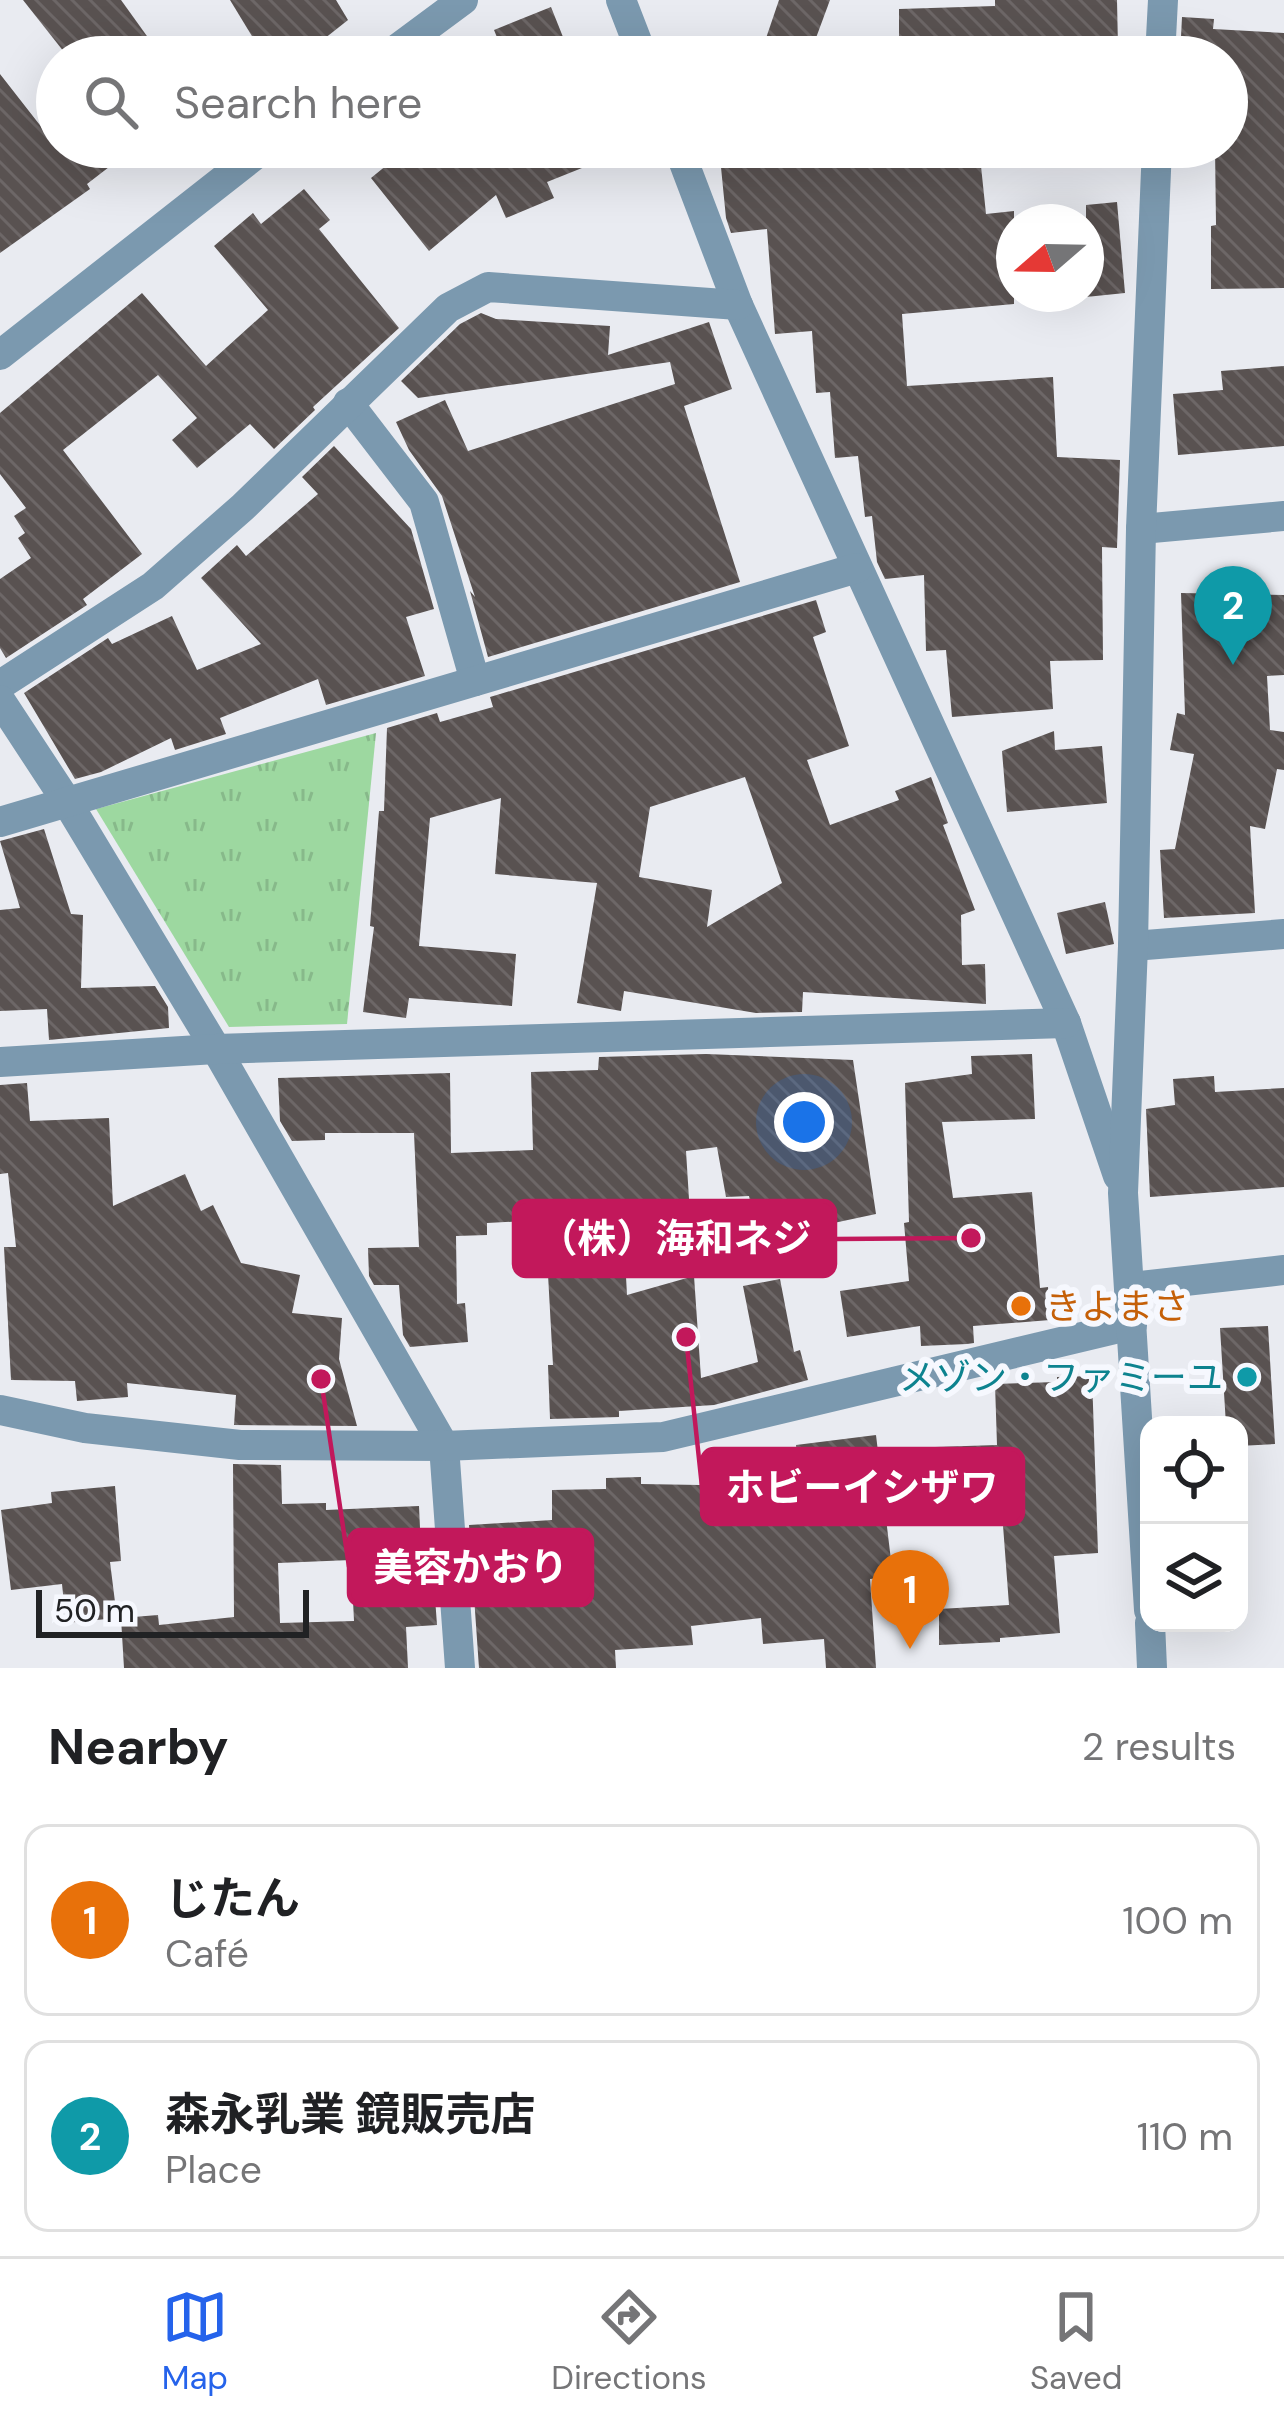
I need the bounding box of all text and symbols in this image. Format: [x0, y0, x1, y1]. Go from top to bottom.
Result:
search box [36, 36, 1248, 168]
icon: search [78, 69, 144, 135]
text: Search here [174, 73, 422, 132]
north arrow [996, 204, 1104, 312]
pin: 2 [1194, 566, 1272, 665]
your location [774, 1092, 834, 1152]
callout: （株）海和ネジ [514, 1201, 835, 1276]
text: （株）海和ネジ [538, 1213, 812, 1264]
place label: きよまさ [1045, 1283, 1189, 1330]
marker: きよまさ [1008, 1293, 1034, 1319]
place label: メゾン・ファミーユ [899, 1354, 1223, 1401]
marker: メゾン・ファミーユ [1234, 1364, 1260, 1390]
map controls [1140, 1416, 1248, 1632]
button: locate [1140, 1416, 1248, 1524]
callout: ホビーイシザワ [702, 1449, 1023, 1524]
text: ホビーイシザワ [725, 1462, 999, 1513]
button: layers [1140, 1524, 1248, 1632]
callout: 美容かおり [349, 1530, 592, 1605]
text: 美容かおり [373, 1542, 569, 1593]
pin: 1 [871, 1550, 949, 1649]
scale bar [36, 1584, 309, 1637]
text: 50 m [54, 1589, 135, 1632]
text: Nearby [48, 1713, 229, 1780]
text: 2 results [1082, 1721, 1236, 1772]
text: じたん [165, 1869, 300, 1928]
text: 1 [83, 1895, 97, 1946]
text: 100 m [1122, 1895, 1233, 1946]
text: Café [165, 1928, 249, 1979]
text: 森永乳業 鏡販売店 [165, 2085, 536, 2144]
text: 2 [79, 2111, 101, 2162]
text: 110 m [1137, 2111, 1233, 2162]
text: Place [165, 2144, 262, 2195]
tab: Map [162, 2284, 228, 2399]
tab: Directions [551, 2284, 707, 2399]
tab: Saved [1030, 2284, 1122, 2399]

